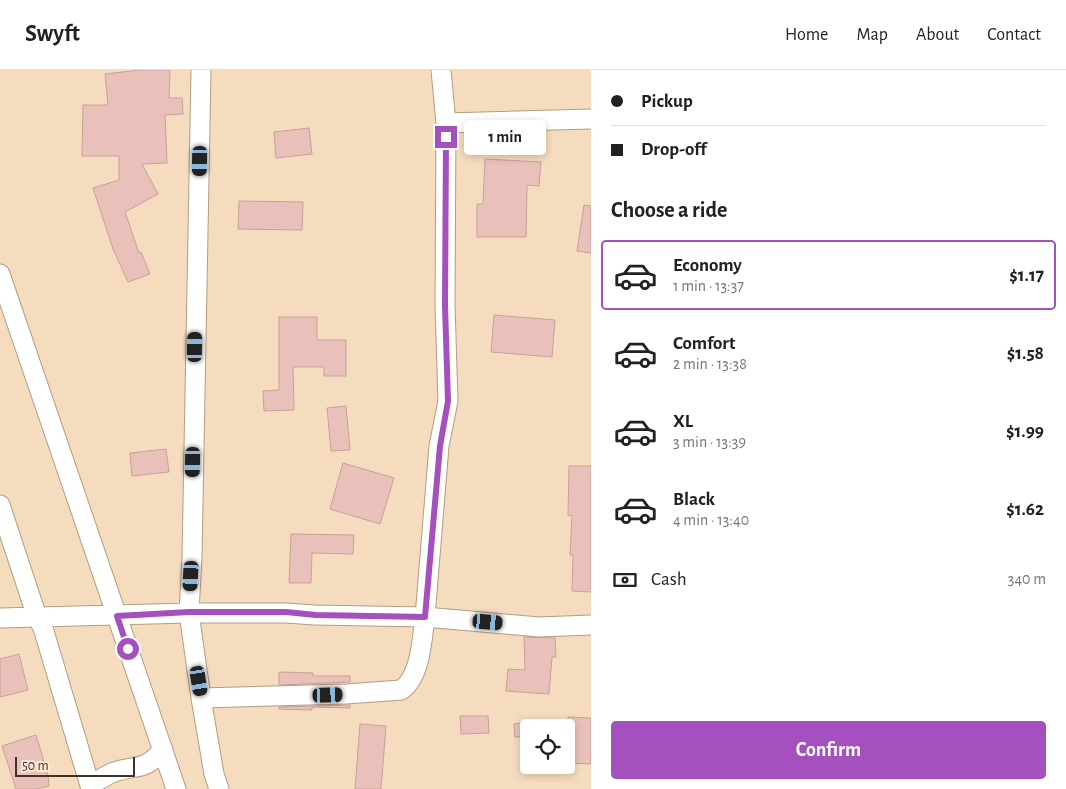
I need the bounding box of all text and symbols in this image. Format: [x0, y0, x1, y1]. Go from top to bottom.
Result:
text: Swyft [25, 22, 80, 46]
text: Home [785, 26, 828, 44]
text: Map [856, 26, 888, 44]
text: About [916, 26, 959, 44]
text: Contact [987, 26, 1041, 44]
text: Pickup [641, 92, 693, 111]
callout: 1 min [464, 120, 546, 154]
route end [435, 126, 457, 148]
text: 1 min [488, 129, 522, 145]
text: Drop-off [641, 140, 706, 159]
car [192, 146, 207, 176]
text: Choose a ride [611, 199, 727, 221]
icon: car [613, 253, 658, 298]
text: Economy [673, 256, 742, 275]
text: $1.17 [1009, 266, 1044, 285]
text: 1 min · 13:37 [673, 278, 744, 294]
icon: car [613, 331, 658, 376]
car [187, 332, 202, 362]
text: Comfort [673, 334, 735, 353]
text: $1.58 [1007, 344, 1044, 363]
text: 2 min · 13:38 [673, 356, 747, 372]
icon: car [613, 409, 658, 454]
text: XL [673, 412, 693, 431]
text: $1.99 [1006, 422, 1044, 441]
text: 3 min · 13:39 [673, 434, 746, 450]
car [185, 447, 200, 477]
icon: car [613, 487, 658, 532]
text: Black [673, 490, 715, 509]
text: $1.62 [1006, 500, 1044, 519]
text: 4 min · 13:40 [673, 512, 749, 528]
car [182, 561, 199, 591]
icon: cash [611, 566, 639, 594]
text: Cash [651, 570, 687, 589]
text: 340 m [1008, 571, 1046, 587]
car [472, 613, 503, 631]
route start [117, 638, 139, 660]
car [189, 665, 208, 697]
car [312, 687, 343, 703]
map controls [520, 719, 575, 774]
button: locate [520, 719, 575, 774]
button: Confirm [611, 721, 1046, 779]
scale bar [15, 754, 135, 777]
text: 50 m [22, 759, 49, 773]

